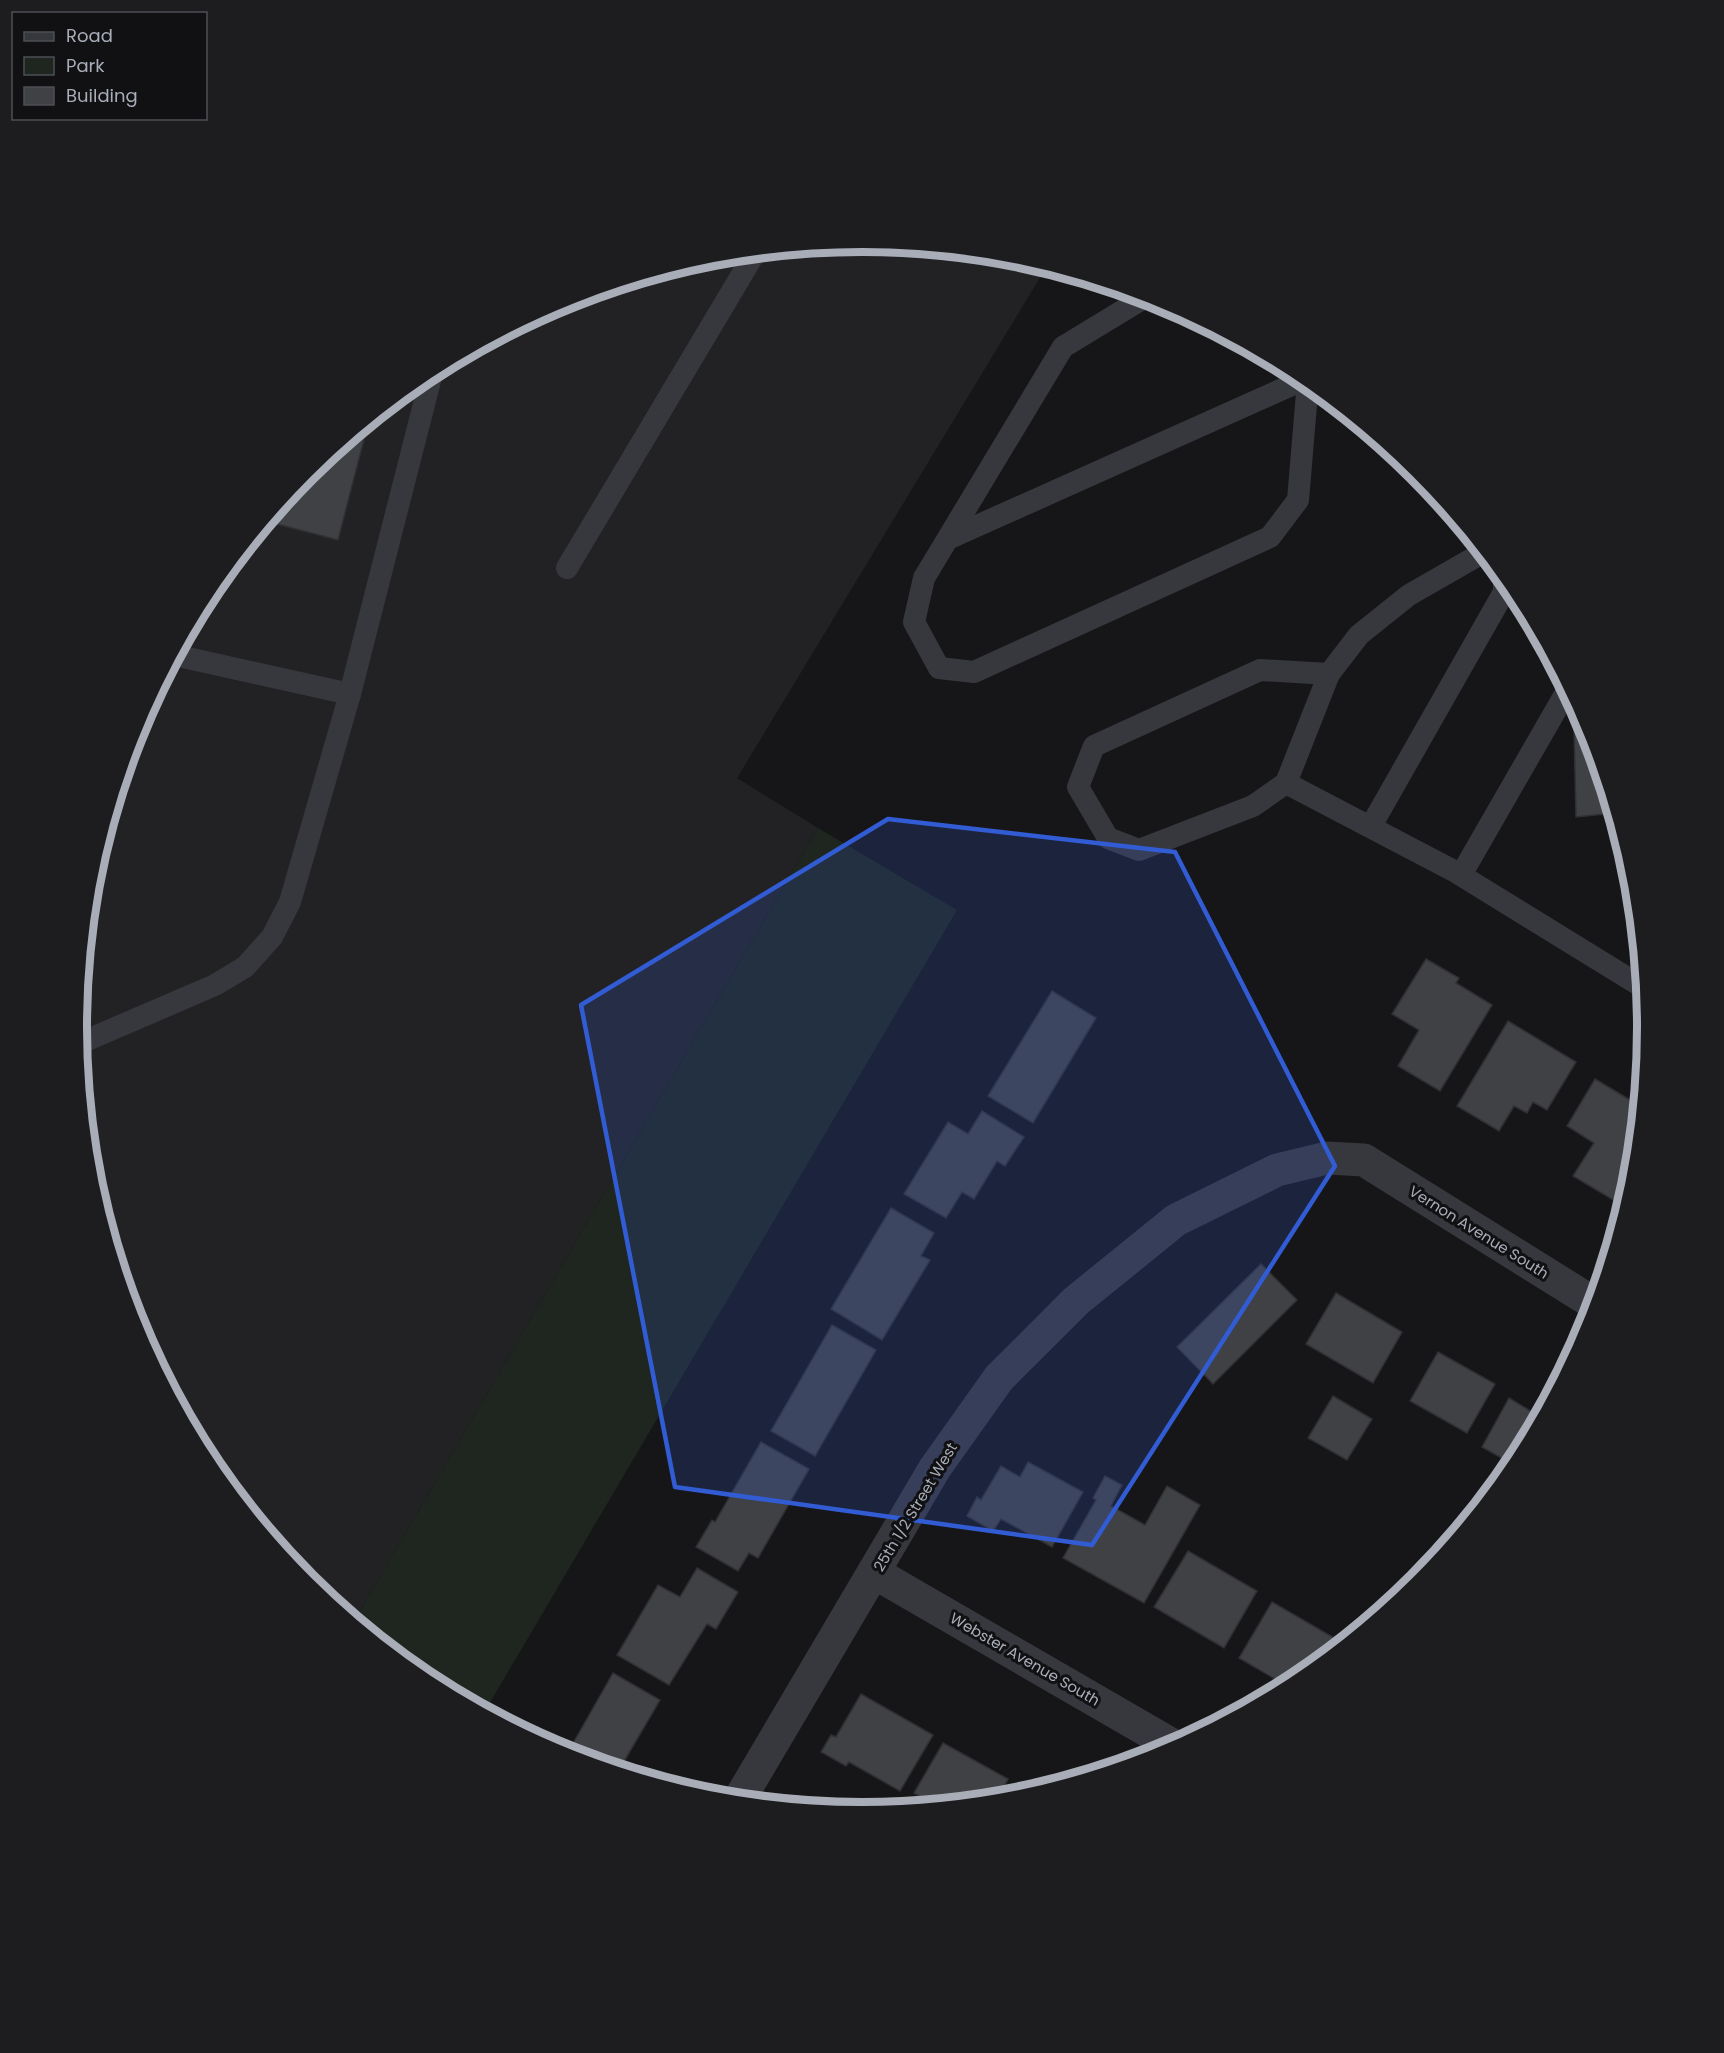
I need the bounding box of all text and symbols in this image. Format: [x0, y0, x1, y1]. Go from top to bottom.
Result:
legend [12, 12, 207, 120]
text: Road [66, 23, 113, 48]
text: Park [66, 53, 105, 78]
text: Building [66, 83, 138, 108]
street label: Vernon Avenue South [1405, 1180, 1553, 1284]
street label: 25th 1/2 Street West [868, 1439, 962, 1575]
street label: Webster Avenue South [946, 1607, 1104, 1711]

